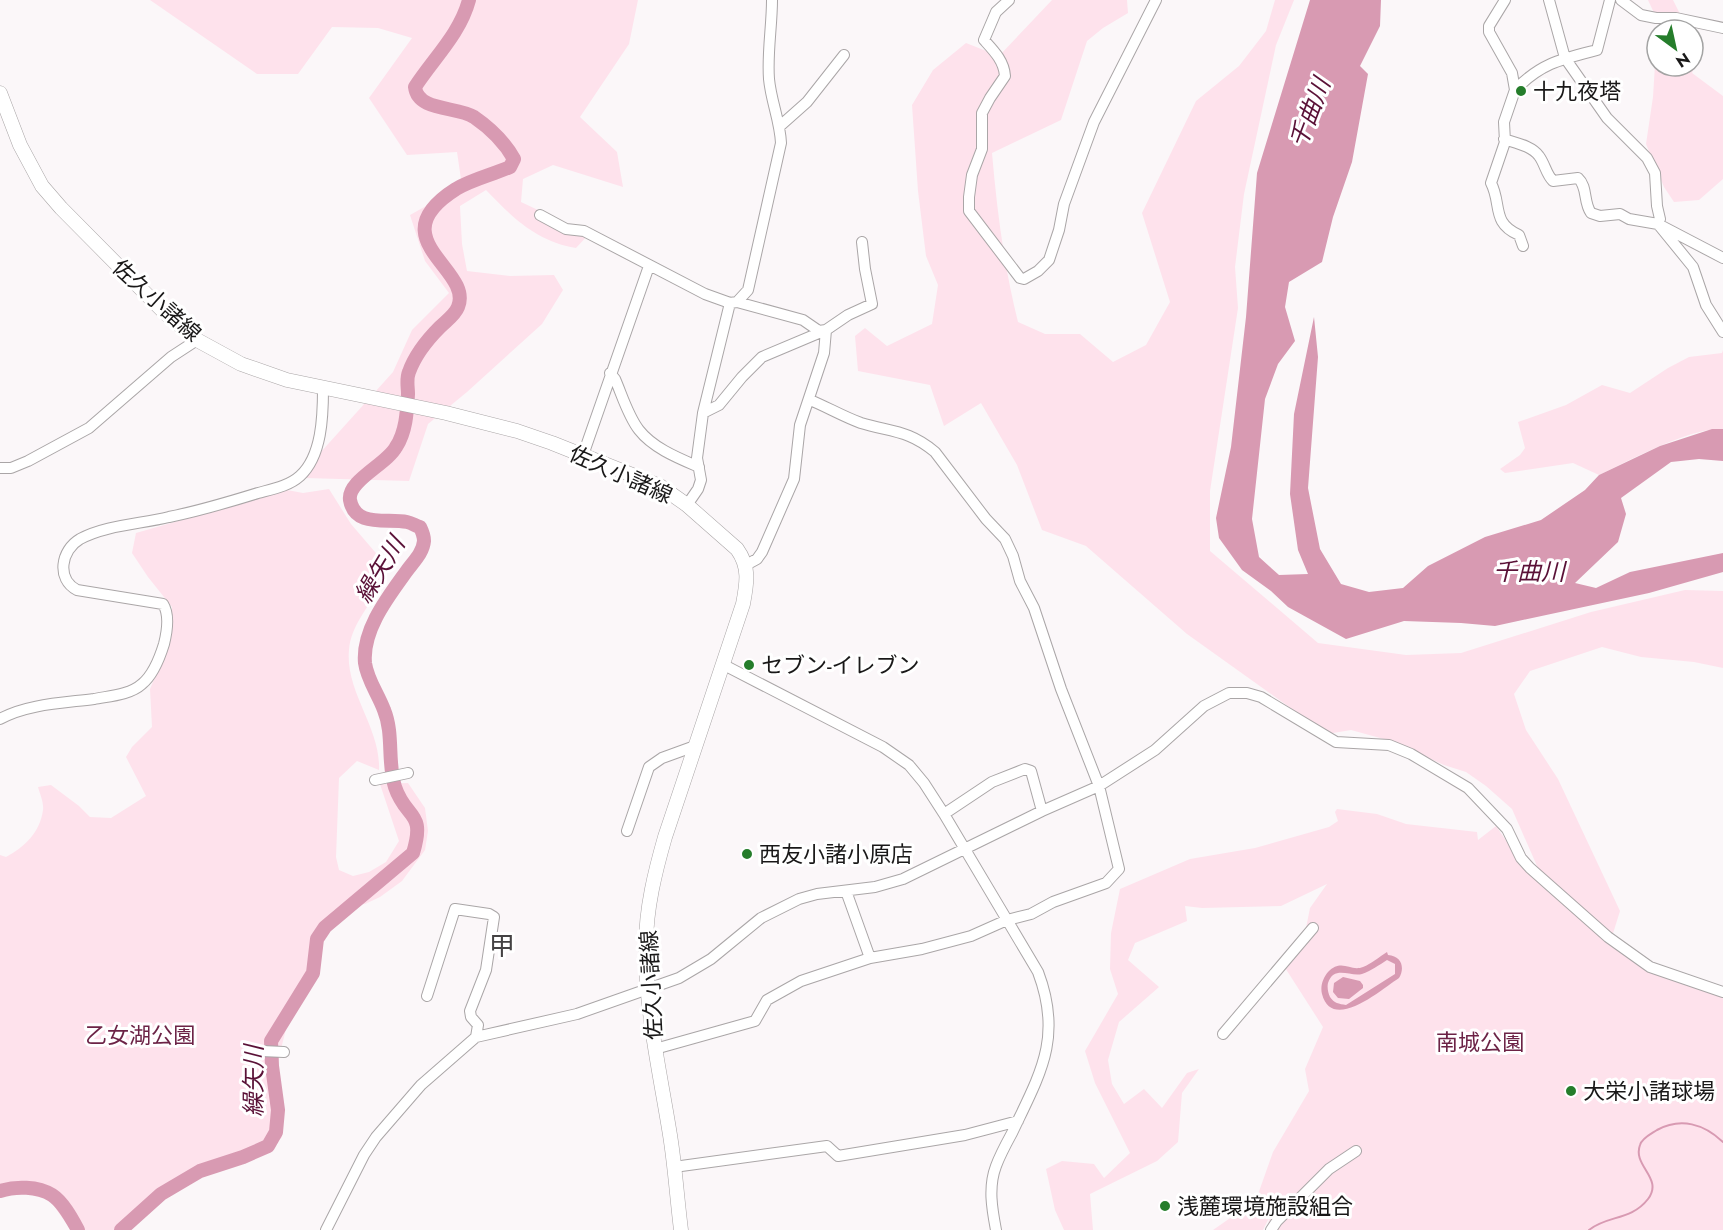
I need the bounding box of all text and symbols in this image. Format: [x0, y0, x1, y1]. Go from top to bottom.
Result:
north arrow [1645, 18, 1705, 78]
text: N [1671, 47, 1694, 73]
water label: 千曲川 [1280, 70, 1340, 153]
place label: 十九夜塔 [1533, 75, 1621, 107]
marker: 十九夜塔 [1514, 84, 1528, 98]
street label: 佐久小諸線 [105, 251, 209, 349]
street label: 佐久小諸線 [564, 437, 678, 511]
water label: 繰矢川 [346, 527, 415, 610]
water label: 千曲川 [1493, 554, 1568, 589]
place label: セブン-イレブン [761, 649, 920, 681]
marker: セブン-イレブン [742, 658, 756, 672]
place label: 西友小諸小原店 [759, 838, 913, 870]
marker: 西友小諸小原店 [740, 847, 754, 861]
district label: 甲 [489, 927, 515, 965]
street label: 佐久小諸線 [632, 929, 670, 1041]
park label: 乙女湖公園 [85, 1019, 195, 1051]
park label: 南城公園 [1436, 1026, 1524, 1058]
water label: 繰矢川 [236, 1042, 271, 1117]
place label: 大栄小諸球場 [1583, 1075, 1715, 1107]
marker: 大栄小諸球場 [1564, 1084, 1578, 1098]
place label: 浅麓環境施設組合 [1177, 1190, 1353, 1222]
marker: 浅麓環境施設組合 [1158, 1199, 1172, 1213]

